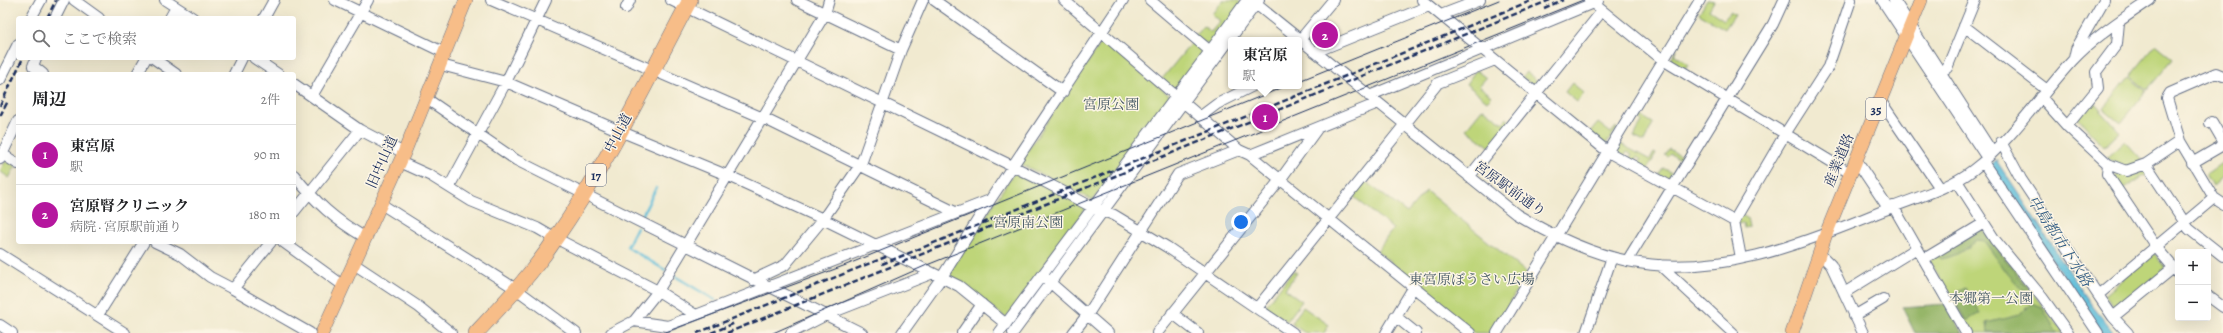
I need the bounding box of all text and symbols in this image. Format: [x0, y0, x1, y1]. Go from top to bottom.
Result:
search box [16, 16, 296, 60]
pin: 2 [1312, 20, 1338, 50]
icon: search [30, 27, 52, 49]
text: ここで検索 [62, 29, 137, 49]
popup [1228, 37, 1302, 89]
text: 東宮原 [1242, 45, 1288, 65]
text: 駅 [1242, 67, 1256, 84]
text: 周辺 [32, 88, 66, 111]
text: 2件 [261, 91, 280, 108]
park label: 宮原公園 [1083, 95, 1139, 114]
road number: 35 [1866, 98, 1886, 120]
pin: 1 [1252, 102, 1278, 132]
street label: 中山道 [600, 110, 636, 156]
street label: 産業道路 [1820, 130, 1858, 190]
street label: 旧中山道 [362, 133, 402, 191]
text: 東宮原 [70, 136, 115, 156]
text: 1 [43, 146, 47, 163]
text: 90 m [254, 146, 280, 163]
street label: 宮原駅前通り [1470, 157, 1550, 221]
text: 駅 [70, 158, 83, 175]
road number: 17 [586, 164, 606, 186]
water label: 中島都市下水路 [2023, 192, 2098, 291]
text: 宮原腎クリニック [70, 196, 189, 216]
text: 2 [42, 206, 48, 223]
text: 180 m [249, 206, 280, 223]
your location [1231, 212, 1251, 232]
park label: 宮原南公園 [993, 213, 1063, 232]
text: 病院 · 宮原駅前通り [70, 218, 182, 235]
map controls [2175, 249, 2211, 321]
button: + [2175, 249, 2211, 285]
park label: 東宮原ぼうさい広場 [1409, 270, 1535, 289]
button: − [2175, 285, 2211, 321]
park label: 本郷第一公園 [1949, 289, 2033, 308]

